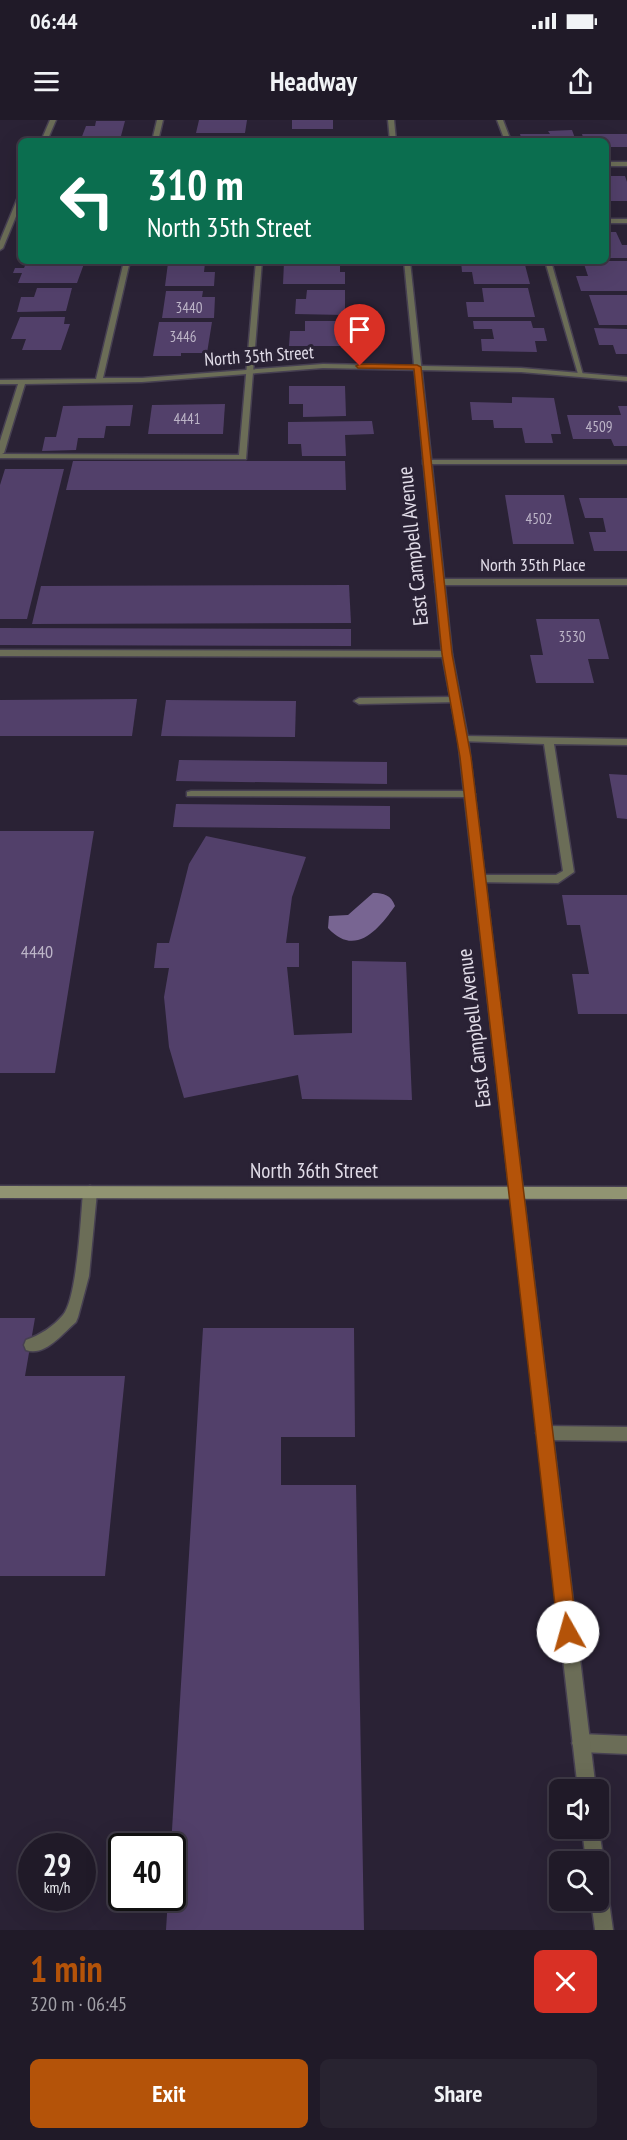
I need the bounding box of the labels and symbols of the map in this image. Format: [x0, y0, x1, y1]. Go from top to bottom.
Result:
house number: 3440 [175, 298, 203, 317]
pin [334, 304, 385, 366]
house number: 3446 [169, 327, 197, 346]
street label: North 35th Street [203, 340, 315, 371]
house number: 4441 [173, 409, 201, 428]
house number: 4509 [585, 417, 613, 436]
street label: East Campbell Avenue [391, 465, 434, 627]
house number: 4502 [525, 509, 553, 528]
street label: North 35th Place [480, 553, 586, 576]
house number: 3530 [558, 627, 586, 646]
house number: 4440 [21, 940, 53, 963]
street label: East Campbell Avenue [450, 947, 497, 1109]
street label: North 36th Street [250, 1157, 378, 1184]
position arrow [536, 1600, 600, 1664]
speed limit sign: 40 [108, 1833, 186, 1911]

